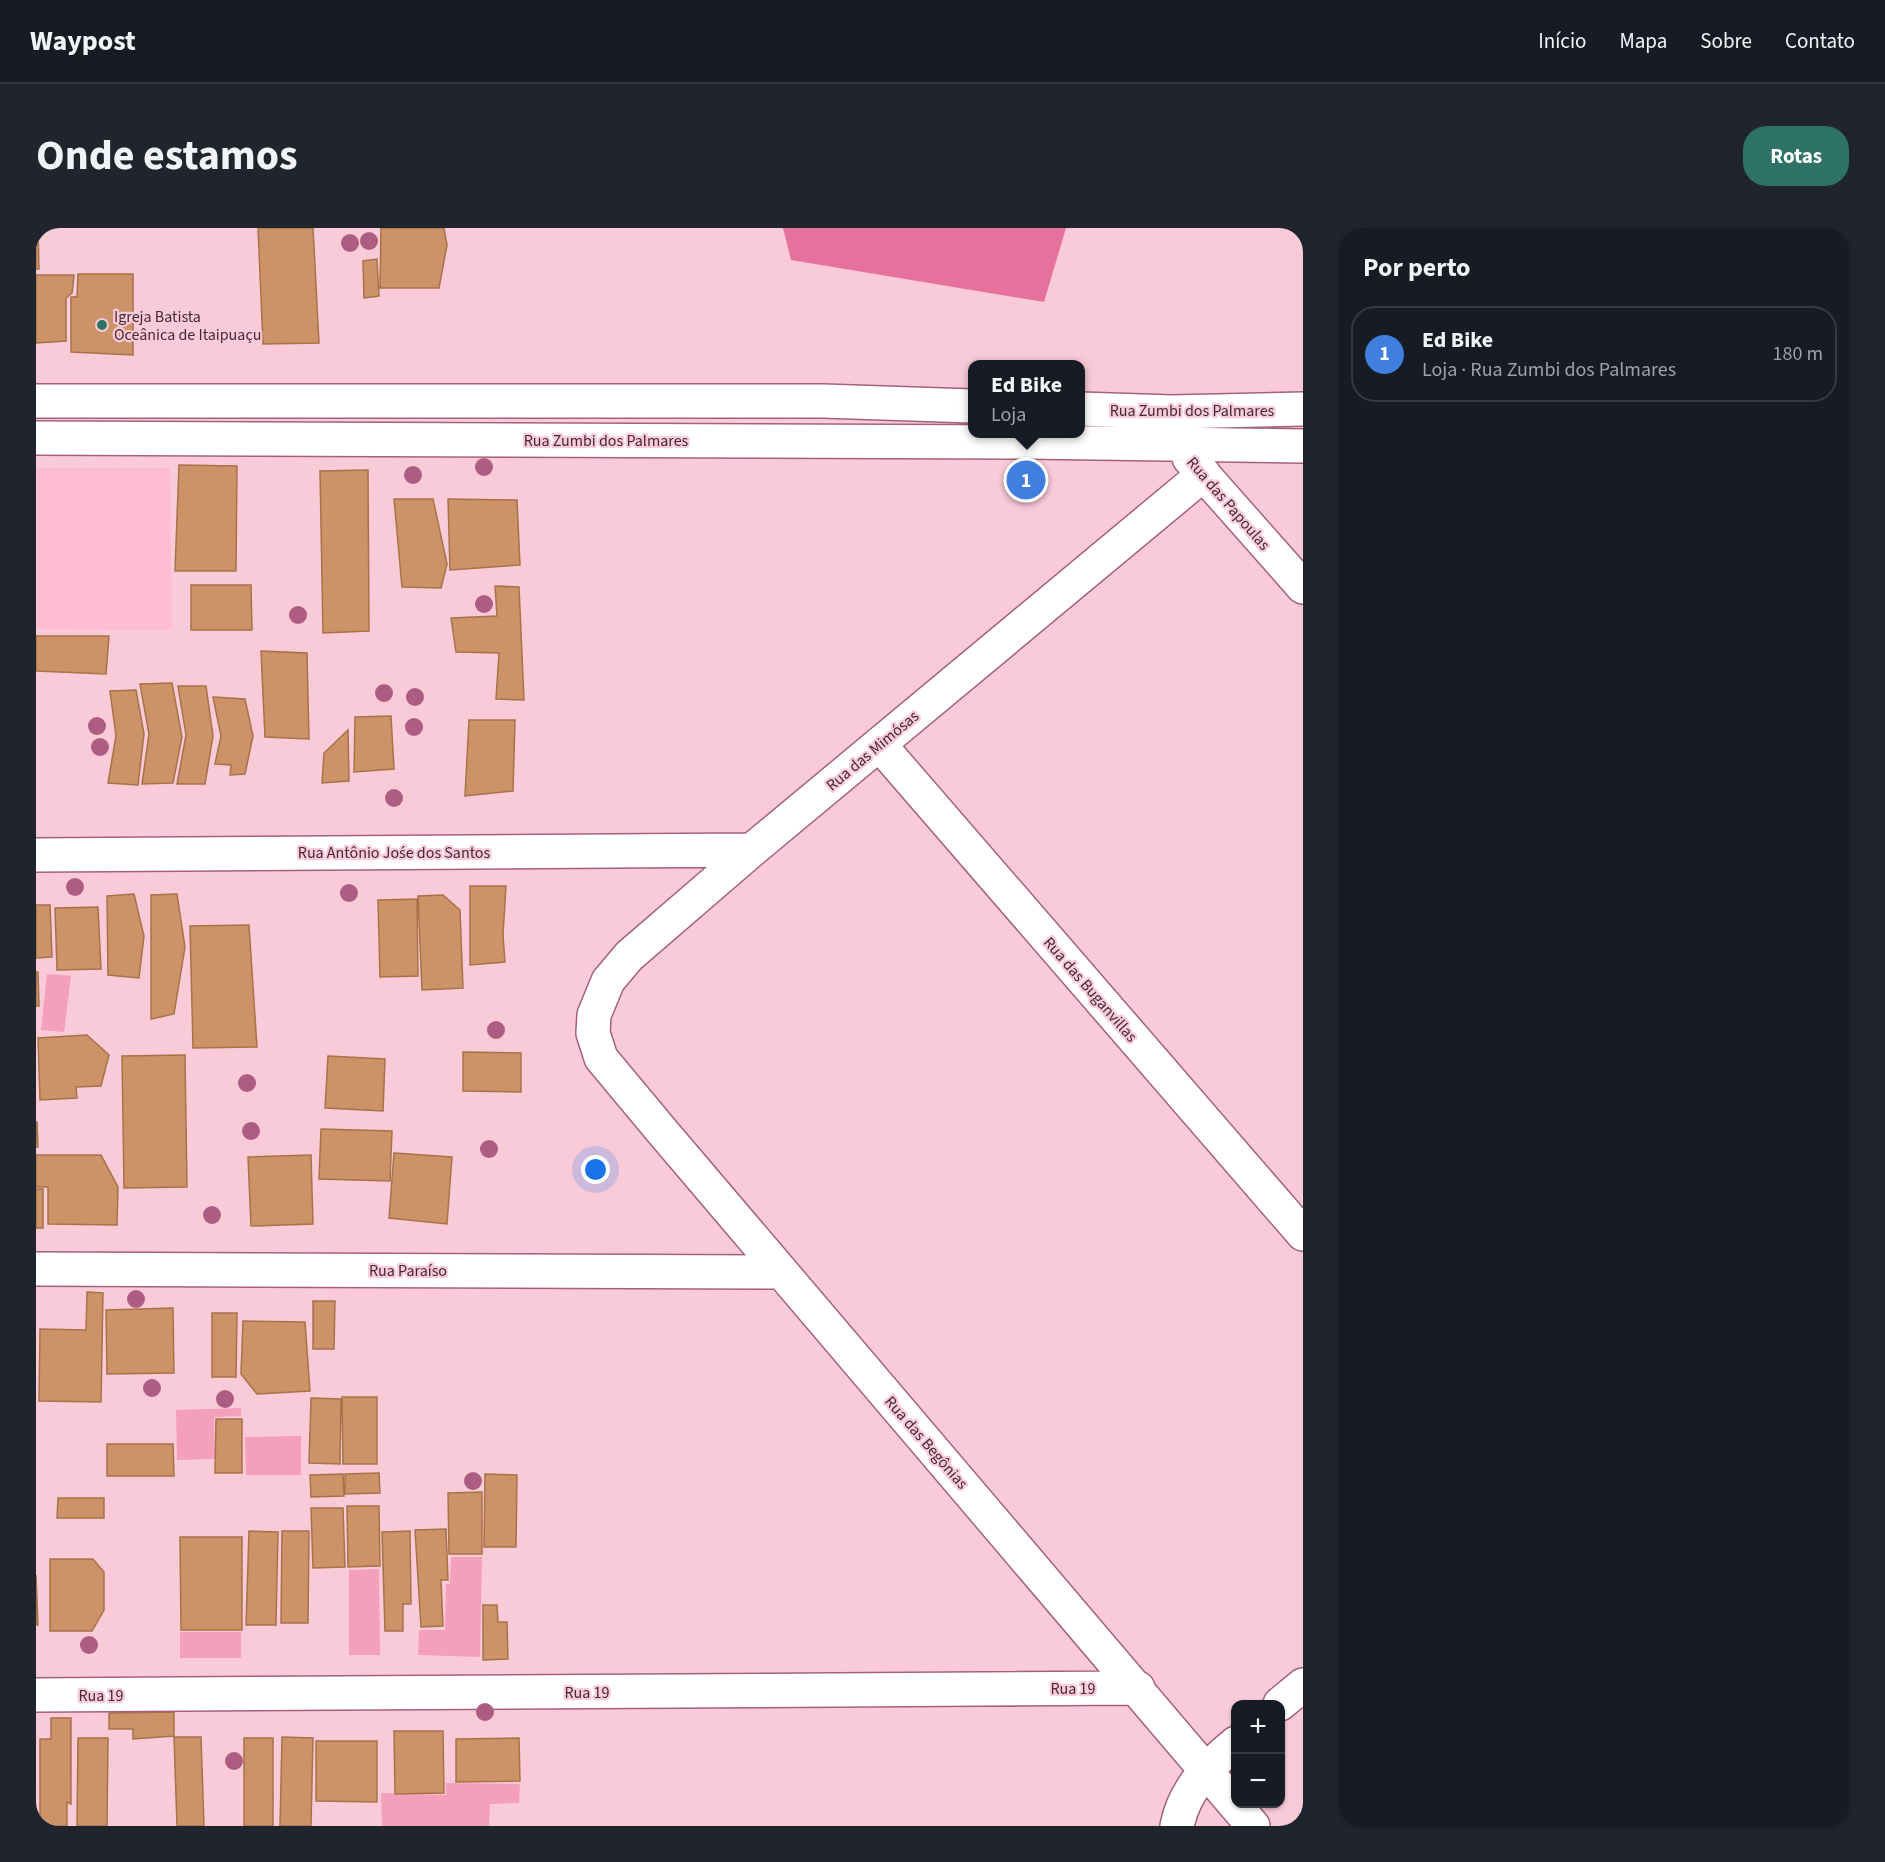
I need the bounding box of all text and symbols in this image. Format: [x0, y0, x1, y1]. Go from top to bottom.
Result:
text: Waypost [30, 21, 136, 61]
text: Início [1538, 26, 1586, 56]
text: Mapa [1619, 26, 1667, 56]
text: Sobre [1700, 26, 1752, 56]
text: Contato [1785, 26, 1855, 56]
text: Onde estamos [36, 126, 298, 186]
button: Rotas [1743, 126, 1849, 186]
text: Por perto [1363, 249, 1471, 286]
place label: Igreja Batista Oceânica de Itaipuaçu [114, 306, 261, 346]
marker: Igreja Batista Oceânica de Itaipuaçu [95, 318, 109, 332]
text: Ed Bike [1422, 324, 1493, 356]
text: 1 [1379, 340, 1390, 368]
text: 180 m [1773, 340, 1823, 368]
text: Loja · Rua Zumbi dos Palmares [1422, 356, 1676, 384]
popup [968, 360, 1085, 438]
text: Ed Bike [991, 369, 1062, 401]
street label: Rua Zumbi dos Palmares [1110, 400, 1275, 422]
text: Loja [991, 401, 1026, 429]
street label: Rua Zumbi dos Palmares [524, 430, 689, 452]
street label: Rua das Papoulas [1181, 452, 1275, 555]
pin: 1 [1006, 458, 1046, 502]
street label: Rua das Mimósas [822, 705, 924, 796]
street label: Rua Antônio Jośe dos Santos [298, 842, 490, 864]
street label: Rua das Buganvillas [1038, 932, 1142, 1047]
your location [581, 1155, 610, 1184]
street label: Rua Paraíso [369, 1260, 447, 1282]
street label: Rua das Begônias [880, 1391, 973, 1494]
street label: Rua 19 [1051, 1678, 1096, 1700]
street label: Rua 19 [565, 1682, 610, 1704]
street label: Rua 19 [79, 1685, 124, 1707]
map controls [1231, 1700, 1285, 1808]
button: + [1231, 1700, 1285, 1754]
button: − [1231, 1754, 1285, 1808]

